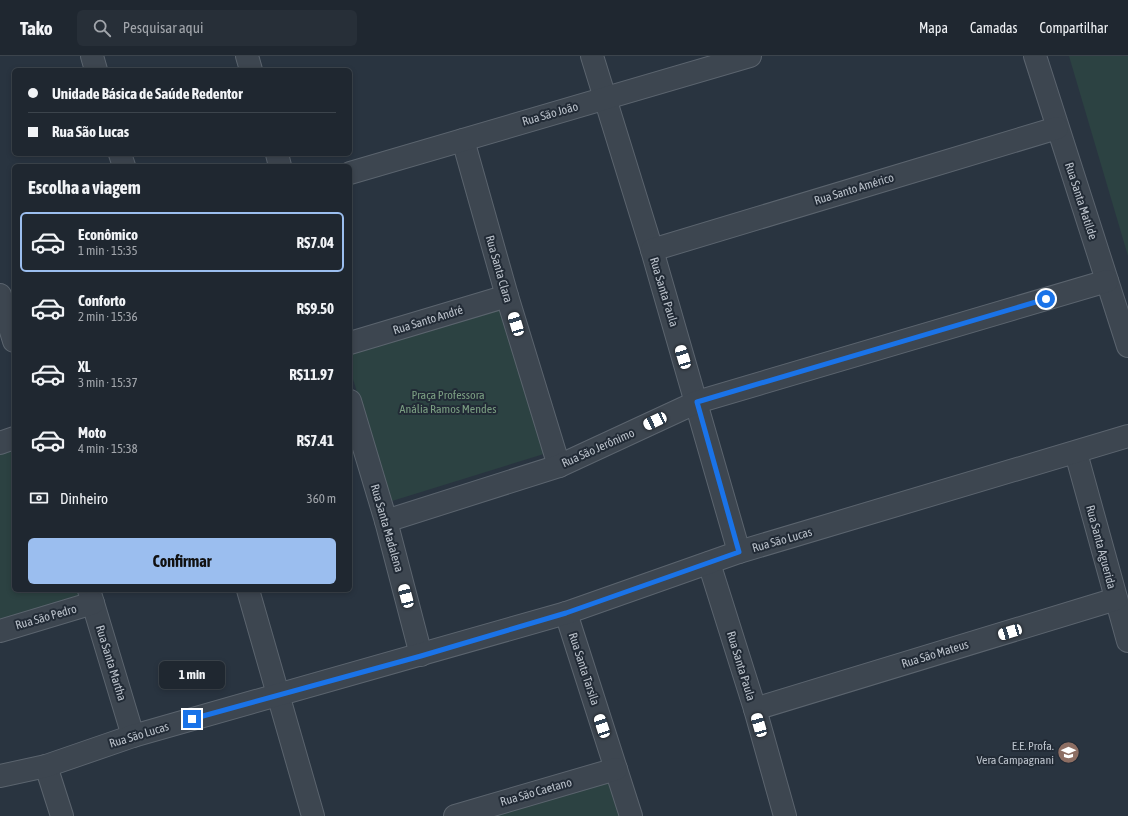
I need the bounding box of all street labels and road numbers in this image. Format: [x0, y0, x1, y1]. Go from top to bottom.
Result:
street label: Rua São João [520, 99, 580, 129]
street label: Rua Santa Matilde [1062, 161, 1100, 241]
street label: Rua Santo Américo [813, 170, 896, 208]
street label: Rua Santa Clara [483, 234, 515, 304]
street label: Rua Santa Paula [647, 256, 681, 328]
street label: Rua Santo André [391, 303, 465, 337]
street label: Rua São Jerônimo [559, 426, 637, 470]
street label: Rua Santa Madalena [368, 482, 406, 574]
street label: Rua Santa Aguerida [1083, 504, 1119, 590]
street label: Rua São Lucas [750, 525, 814, 555]
street label: Rua São Pedro [14, 601, 79, 632]
street label: Rua Santa Martha [93, 624, 129, 702]
street label: Rua Santa Paula [724, 630, 758, 702]
street label: Rua Santa Tarsila [566, 631, 602, 707]
street label: Rua São Mateus [900, 637, 970, 671]
street label: Rua São Lucas [107, 719, 171, 751]
street label: Rua São Caetano [499, 775, 574, 809]

